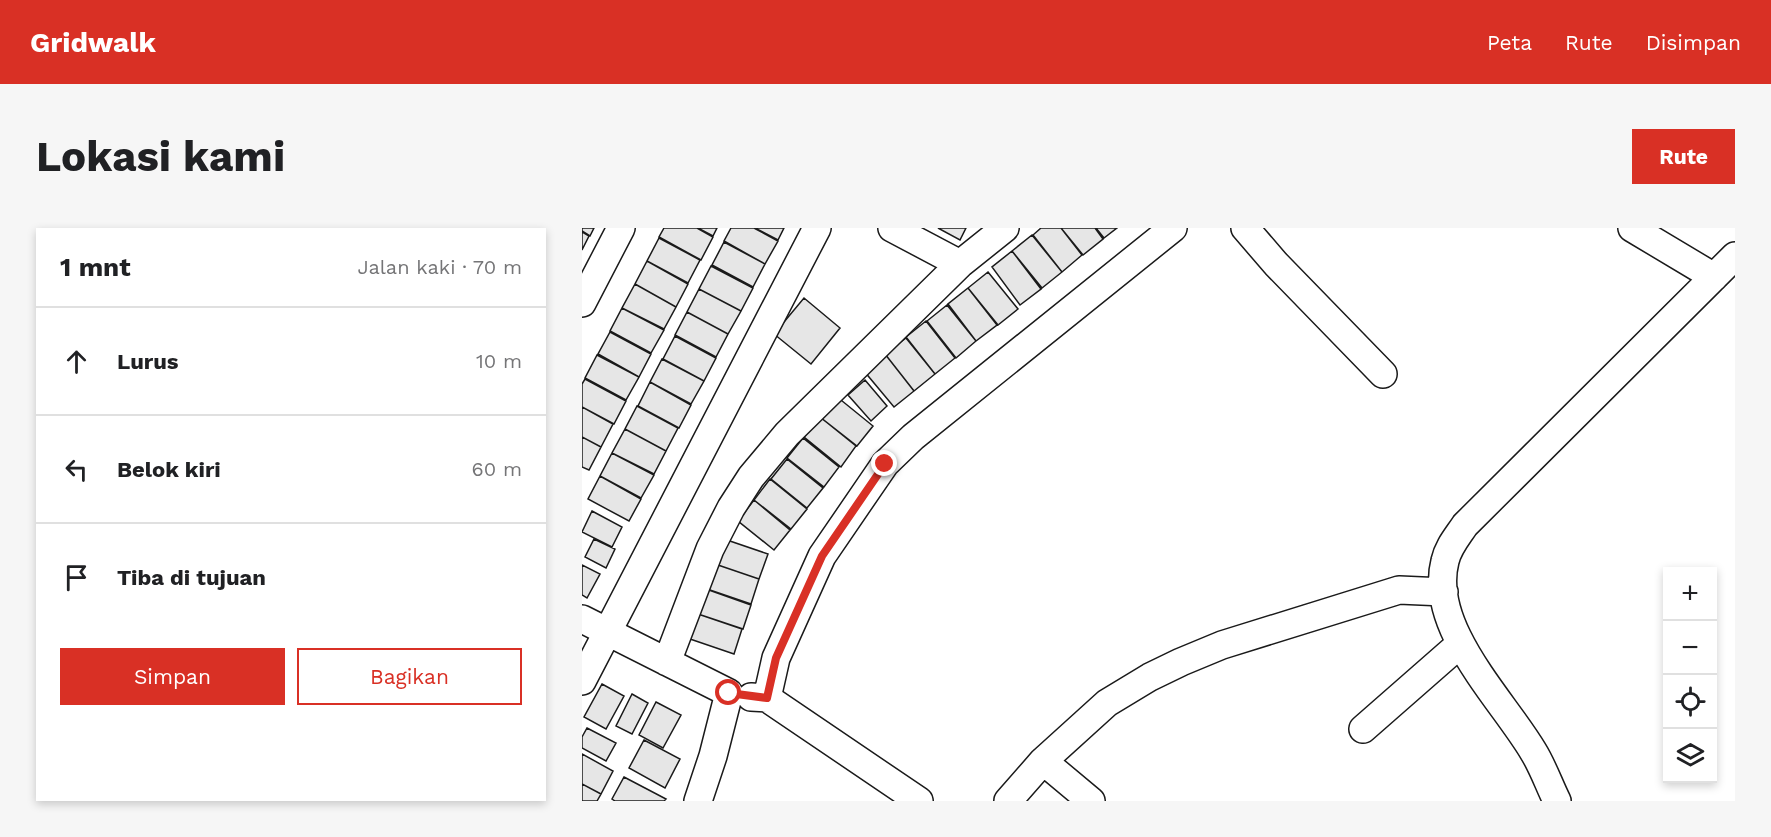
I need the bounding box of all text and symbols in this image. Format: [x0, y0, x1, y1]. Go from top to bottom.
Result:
text: Gridwalk [30, 26, 156, 59]
text: Peta [1487, 30, 1532, 55]
text: Rute [1565, 30, 1613, 55]
text: Disimpan [1646, 30, 1741, 55]
button: Rute [1632, 129, 1735, 184]
text: Lokasi kami [36, 132, 285, 181]
text: 1 mnt [60, 252, 131, 282]
text: Jalan kaki · 70 m [357, 255, 522, 279]
icon: ahead [60, 345, 93, 378]
text: Lurus [117, 349, 179, 374]
text: 10 m [476, 349, 522, 373]
route end [871, 450, 897, 476]
icon: left [60, 453, 93, 486]
text: Belok kiri [117, 457, 221, 482]
text: 60 m [472, 457, 522, 481]
icon: arrive [60, 561, 93, 594]
text: Tiba di tujuan [117, 565, 266, 590]
map controls [1663, 567, 1717, 783]
button: + [1663, 567, 1717, 621]
button: − [1663, 621, 1717, 675]
button: Simpan [60, 648, 285, 705]
button: Bagikan [297, 648, 522, 705]
button: locate [1663, 675, 1717, 729]
route start [715, 679, 741, 705]
button: layers [1663, 729, 1717, 783]

